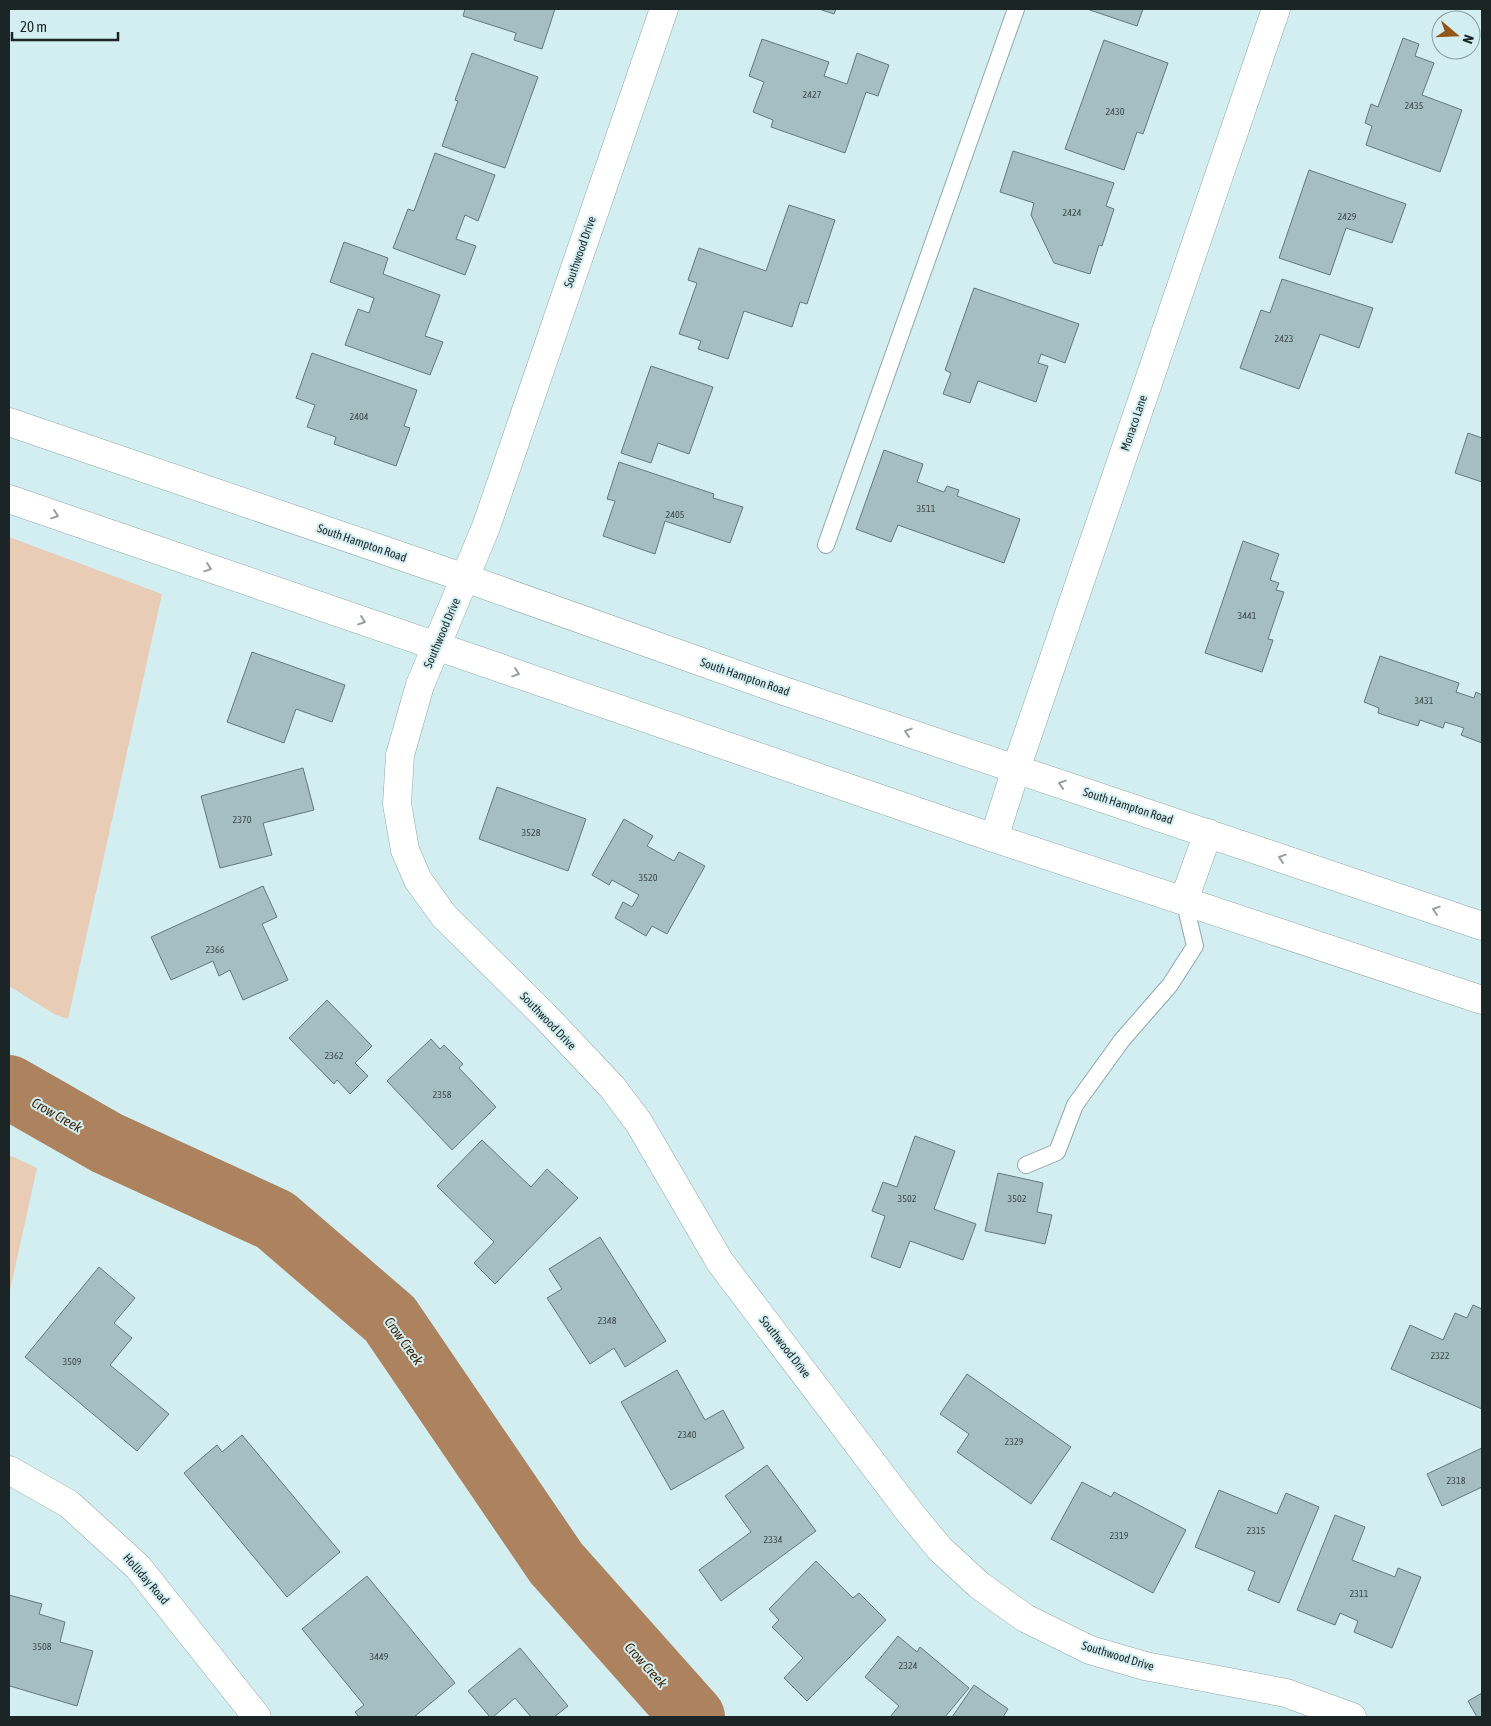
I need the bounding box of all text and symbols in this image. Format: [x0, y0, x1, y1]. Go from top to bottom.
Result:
scale bar [12, 10, 119, 42]
north arrow [1431, 10, 1481, 60]
text: 20 m [20, 18, 47, 35]
text: N [1459, 33, 1477, 46]
house number: 2427 [803, 89, 822, 100]
house number: 2435 [1405, 100, 1424, 111]
house number: 2430 [1106, 106, 1125, 117]
house number: 2424 [1063, 207, 1082, 218]
house number: 2429 [1338, 211, 1357, 222]
street label: Southwood Drive [561, 214, 599, 290]
house number: 2423 [1275, 333, 1294, 344]
street label: Monaco Lane [1118, 393, 1150, 453]
house number: 2404 [350, 411, 369, 422]
house number: 3511 [917, 503, 936, 514]
one-way arrow [50, 509, 59, 519]
house number: 2405 [666, 509, 685, 520]
street label: South Hampton Road [315, 521, 409, 565]
one-way arrow [204, 562, 212, 572]
street label: Southwood Drive [421, 596, 463, 670]
house number: 3441 [1238, 610, 1257, 621]
one-way arrow [357, 615, 366, 625]
street label: South Hampton Road [698, 655, 792, 699]
one-way arrow [511, 668, 520, 678]
house number: 3431 [1415, 695, 1434, 706]
one-way arrow [904, 728, 913, 738]
one-way arrow [1058, 780, 1066, 790]
street label: South Hampton Road [1081, 785, 1175, 827]
house number: 2370 [233, 814, 252, 825]
house number: 3528 [522, 827, 541, 838]
one-way arrow [1278, 854, 1287, 864]
house number: 3520 [639, 872, 658, 883]
one-way arrow [1432, 906, 1441, 916]
house number: 2366 [206, 944, 225, 955]
street label: Southwood Drive [517, 989, 579, 1053]
house number: 2362 [325, 1050, 344, 1061]
house number: 2358 [433, 1089, 452, 1100]
water label: Crow Creek [29, 1094, 86, 1136]
house number: 3502 [898, 1193, 917, 1204]
house number: 3502 [1008, 1193, 1027, 1204]
street label: Southwood Drive [756, 1313, 814, 1381]
water label: Crow Creek [381, 1314, 427, 1369]
house number: 2348 [598, 1315, 617, 1326]
house number: 2322 [1431, 1350, 1450, 1361]
house number: 3509 [63, 1356, 82, 1367]
house number: 2340 [678, 1429, 697, 1440]
house number: 2329 [1005, 1436, 1024, 1447]
house number: 2318 [1447, 1475, 1466, 1486]
house number: 2315 [1247, 1525, 1266, 1536]
house number: 2319 [1110, 1530, 1129, 1541]
house number: 2334 [764, 1534, 783, 1545]
street label: Holliday Road [120, 1551, 172, 1607]
house number: 2311 [1350, 1588, 1369, 1599]
street label: Southwood Drive [1080, 1638, 1156, 1674]
water label: Crow Creek [622, 1639, 671, 1692]
house number: 3508 [33, 1641, 52, 1652]
house number: 3449 [370, 1651, 389, 1662]
house number: 2324 [899, 1660, 918, 1671]

